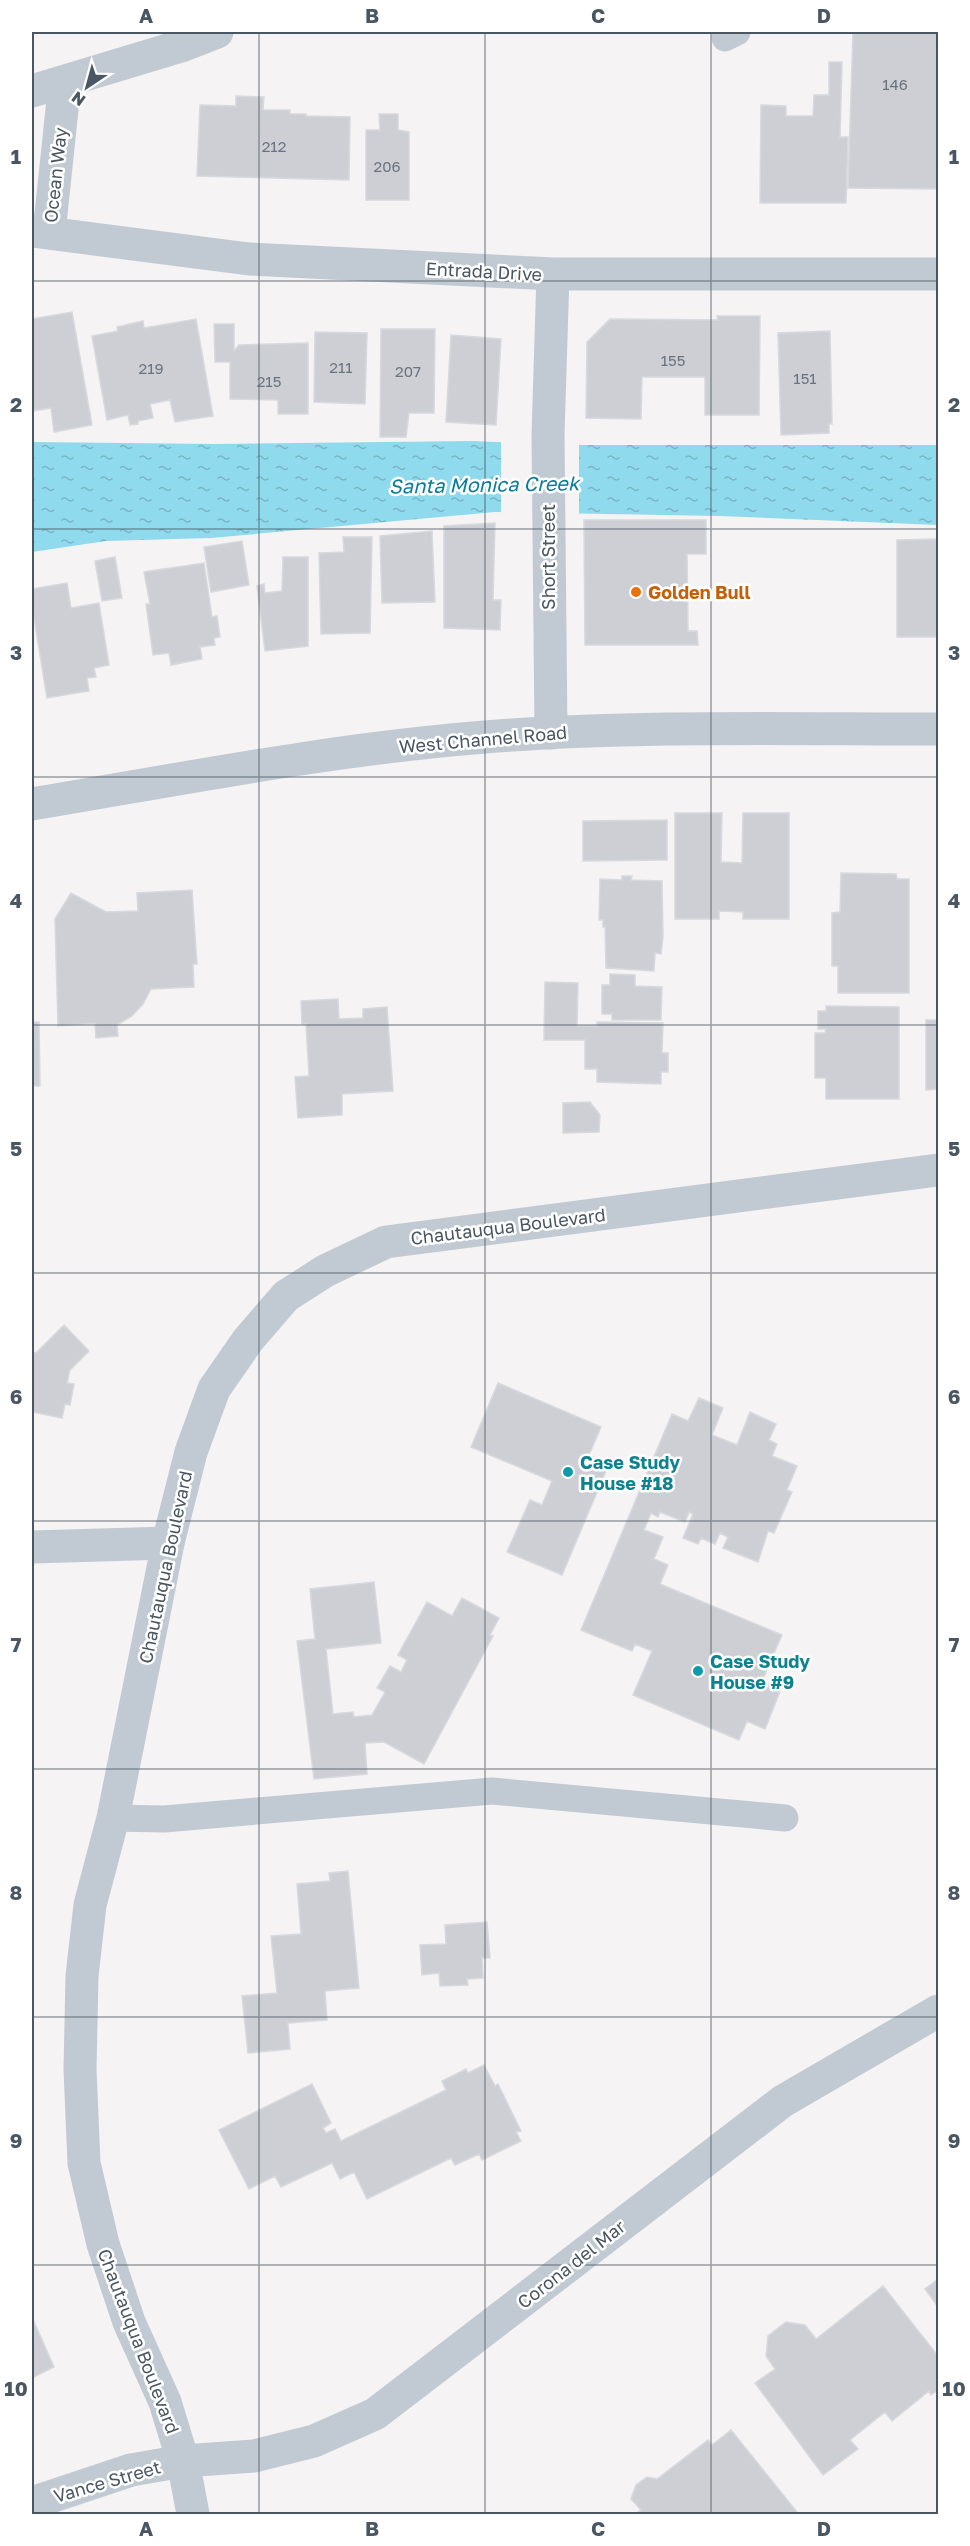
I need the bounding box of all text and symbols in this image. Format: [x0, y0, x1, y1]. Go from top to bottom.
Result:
text: A [139, 3, 153, 27]
text: B [365, 3, 379, 27]
text: C [591, 3, 605, 27]
text: D [817, 3, 831, 27]
north arrow [57, 57, 117, 117]
house number: 146 [882, 75, 908, 93]
text: N [67, 87, 89, 111]
street label: Ocean Way [39, 126, 71, 224]
house number: 212 [262, 137, 286, 155]
text: 1 [11, 144, 21, 168]
text: 1 [949, 144, 959, 168]
house number: 206 [373, 157, 401, 175]
street label: Entrada Drive [425, 257, 543, 285]
house number: 155 [661, 351, 685, 369]
house number: 211 [329, 358, 353, 376]
house number: 219 [138, 359, 164, 377]
house number: 207 [395, 362, 421, 380]
house number: 151 [793, 369, 817, 387]
house number: 215 [257, 372, 281, 390]
text: 2 [10, 392, 22, 416]
text: 2 [948, 392, 960, 416]
water label: Santa Monica Creek [389, 470, 582, 498]
street label: Short Street [537, 504, 559, 610]
place label: Golden Bull [648, 581, 751, 603]
marker: Golden Bull [629, 585, 643, 599]
text: 3 [10, 640, 22, 664]
text: 3 [948, 640, 960, 664]
street label: West Channel Road [398, 721, 568, 757]
text: 4 [10, 888, 22, 912]
text: 4 [948, 888, 960, 912]
text: 5 [10, 1136, 22, 1160]
text: 5 [948, 1136, 960, 1160]
street label: Chautauqua Boulevard [409, 1203, 607, 1249]
text: 6 [10, 1384, 22, 1408]
text: 6 [948, 1384, 960, 1408]
place label: Case Study House #18 [580, 1451, 680, 1494]
marker: Case Study House #18 [561, 1465, 575, 1479]
street label: Chautauqua Boulevard [134, 1469, 196, 1665]
text: 7 [11, 1632, 22, 1656]
text: 7 [949, 1632, 960, 1656]
place label: Case Study House #9 [710, 1650, 810, 1693]
marker: Case Study House #9 [691, 1664, 705, 1678]
text: 8 [10, 1880, 22, 1904]
text: 8 [948, 1880, 960, 1904]
text: 9 [10, 2128, 22, 2152]
text: 9 [948, 2128, 960, 2152]
street label: Corona del Mar [513, 2215, 629, 2313]
street label: Chautauqua Boulevard [94, 2245, 184, 2437]
text: 10 [4, 2376, 28, 2400]
text: 10 [942, 2376, 966, 2400]
street label: Vance Street [51, 2455, 163, 2507]
text: A [139, 2516, 153, 2540]
text: B [365, 2516, 379, 2540]
text: C [591, 2516, 605, 2540]
text: D [817, 2516, 831, 2540]

